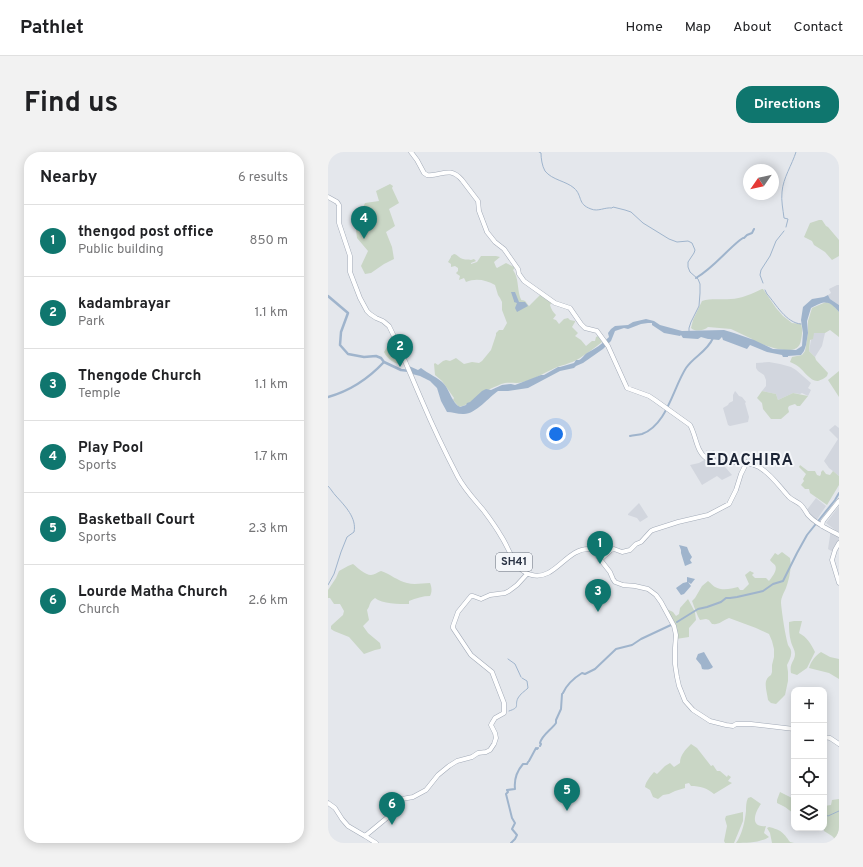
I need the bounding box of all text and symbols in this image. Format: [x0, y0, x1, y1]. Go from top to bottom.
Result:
text: Pathlet [20, 16, 84, 40]
text: Home [626, 19, 663, 36]
text: Map [685, 19, 711, 36]
text: About [733, 19, 772, 36]
text: Contact [794, 19, 843, 36]
text: Find us [24, 86, 118, 122]
button: Directions [736, 86, 839, 123]
north arrow [743, 164, 779, 200]
text: Nearby [40, 167, 97, 189]
text: 6 results [238, 170, 288, 186]
pin: 4 [351, 206, 377, 239]
text: thengod post office [78, 223, 214, 242]
text: 1 [50, 233, 56, 249]
text: 850 m [250, 233, 288, 249]
text: Public building [78, 242, 164, 258]
text: kadambrayar [78, 295, 171, 314]
text: 2 [49, 305, 57, 321]
text: 1.1 km [254, 305, 288, 321]
text: Park [78, 314, 105, 330]
pin: 2 [387, 334, 413, 367]
text: Thengode Church [78, 367, 201, 386]
text: 3 [49, 377, 57, 393]
text: 1.1 km [254, 377, 288, 393]
text: Temple [78, 386, 120, 402]
your location [546, 424, 566, 444]
text: Play Pool [78, 439, 143, 458]
text: 4 [49, 449, 57, 465]
text: 1.7 km [254, 449, 288, 465]
district label: EDACHIRA [706, 451, 794, 471]
text: Sports [78, 458, 117, 474]
text: Basketball Court [78, 511, 195, 530]
text: 5 [49, 521, 57, 537]
text: 2.3 km [248, 521, 288, 537]
text: Sports [78, 530, 117, 546]
pin: 1 [587, 531, 613, 564]
road number: SH41 [496, 553, 532, 571]
pin: 3 [585, 579, 611, 612]
text: Lourde Matha Church [78, 583, 228, 602]
text: 6 [49, 593, 57, 609]
text: 2.6 km [248, 593, 288, 609]
text: Church [78, 602, 120, 618]
map controls [791, 687, 827, 831]
button: + [791, 687, 827, 723]
button: − [791, 723, 827, 759]
button: locate [791, 759, 827, 795]
pin: 5 [554, 778, 580, 811]
pin: 6 [379, 792, 405, 825]
button: layers [791, 795, 827, 831]

